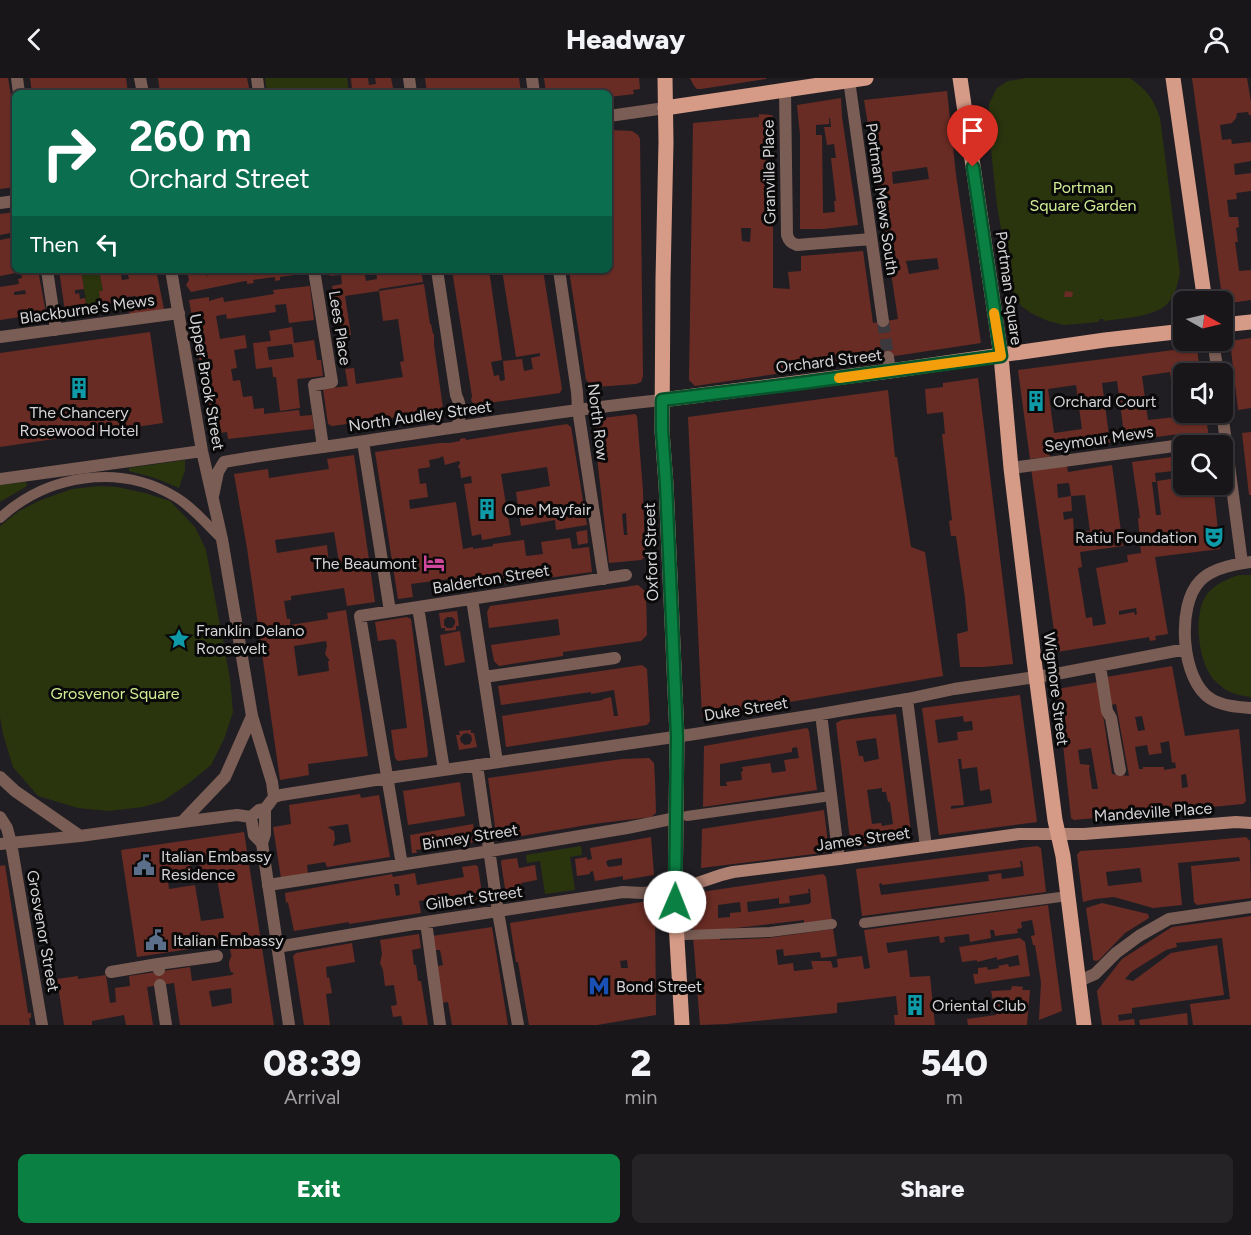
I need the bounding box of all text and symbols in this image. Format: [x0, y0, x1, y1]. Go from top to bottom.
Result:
icon: back [18, 23, 51, 56]
text: Headway [566, 23, 685, 56]
icon: person [1200, 23, 1233, 56]
pin [947, 105, 998, 167]
text: 260 m [129, 111, 252, 162]
icon: right [30, 114, 108, 192]
icon: arrive [956, 114, 989, 147]
street label: Granville Place [759, 119, 779, 224]
street label: Portman Mews South [862, 122, 902, 276]
text: Orchard Street [129, 162, 310, 195]
park label: Portman Square Garden [1029, 178, 1137, 215]
icon: left [91, 228, 124, 261]
street label: Portman Square [992, 230, 1026, 346]
text: Then [30, 231, 79, 258]
street label: Lees Place [325, 289, 355, 367]
street label: Blackburne's Mews [18, 290, 156, 328]
north arrow [1173, 291, 1233, 351]
map controls [1173, 291, 1233, 495]
street label: Upper Brook Street [186, 312, 228, 452]
street label: Orchard Street [775, 345, 883, 377]
button: sound [1173, 363, 1233, 423]
building icon: The Chancery Rosewood Hotel [67, 376, 91, 400]
street label: North Row [584, 382, 612, 462]
building icon: Orchard Court [1024, 389, 1048, 413]
place label: Orchard Court [1053, 392, 1157, 411]
street label: North Audley Street [347, 397, 493, 435]
place label: The Chancery Rosewood Hotel [19, 403, 139, 440]
street label: Seymour Mews [1043, 422, 1155, 456]
button: search [1173, 435, 1233, 495]
building icon: One Mayfair [475, 497, 499, 521]
place label: One Mayfair [504, 500, 592, 519]
street label: Oxford Street [640, 502, 662, 602]
theatre icon: Ratiu Foundation [1202, 525, 1226, 549]
place label: Ratiu Foundation [1075, 528, 1197, 547]
hotel icon: The Beaumont [422, 551, 446, 575]
place label: The Beaumont [313, 554, 417, 573]
street label: Balderton Street [431, 560, 551, 598]
place label: Franklin Delano Roosevelt [196, 621, 305, 658]
place icon: Franklin Delano Roosevelt [167, 627, 191, 651]
street label: Wigmore Street [1040, 631, 1072, 747]
park label: Grosvenor Square [50, 684, 180, 703]
street label: Duke Street [703, 693, 789, 725]
street label: Mandeville Place [1093, 798, 1213, 826]
street label: Binney Street [421, 820, 519, 854]
street label: James Street [815, 823, 911, 855]
place label: Italian Embassy Residence [161, 847, 272, 884]
public building icon: Italian Embassy Residence [132, 853, 156, 877]
street label: Grosvenor Street [23, 869, 63, 993]
position arrow [643, 870, 707, 934]
street label: Gilbert Street [424, 882, 524, 914]
public building icon: Italian Embassy [144, 928, 168, 952]
place label: Italian Embassy [173, 931, 284, 950]
metro station icon: Bond Street [587, 974, 611, 998]
place label: Bond Street [616, 977, 702, 996]
building icon: Oriental Club [903, 993, 927, 1017]
place label: Oriental Club [932, 996, 1026, 1015]
text: 08:39 [263, 1042, 361, 1085]
text: 2 [630, 1042, 652, 1085]
text: 540 [920, 1042, 988, 1085]
text: Arrival [284, 1085, 341, 1109]
text: min [625, 1085, 657, 1109]
text: m [946, 1085, 963, 1109]
button: Exit [18, 1154, 620, 1223]
button: Share [632, 1154, 1233, 1223]

